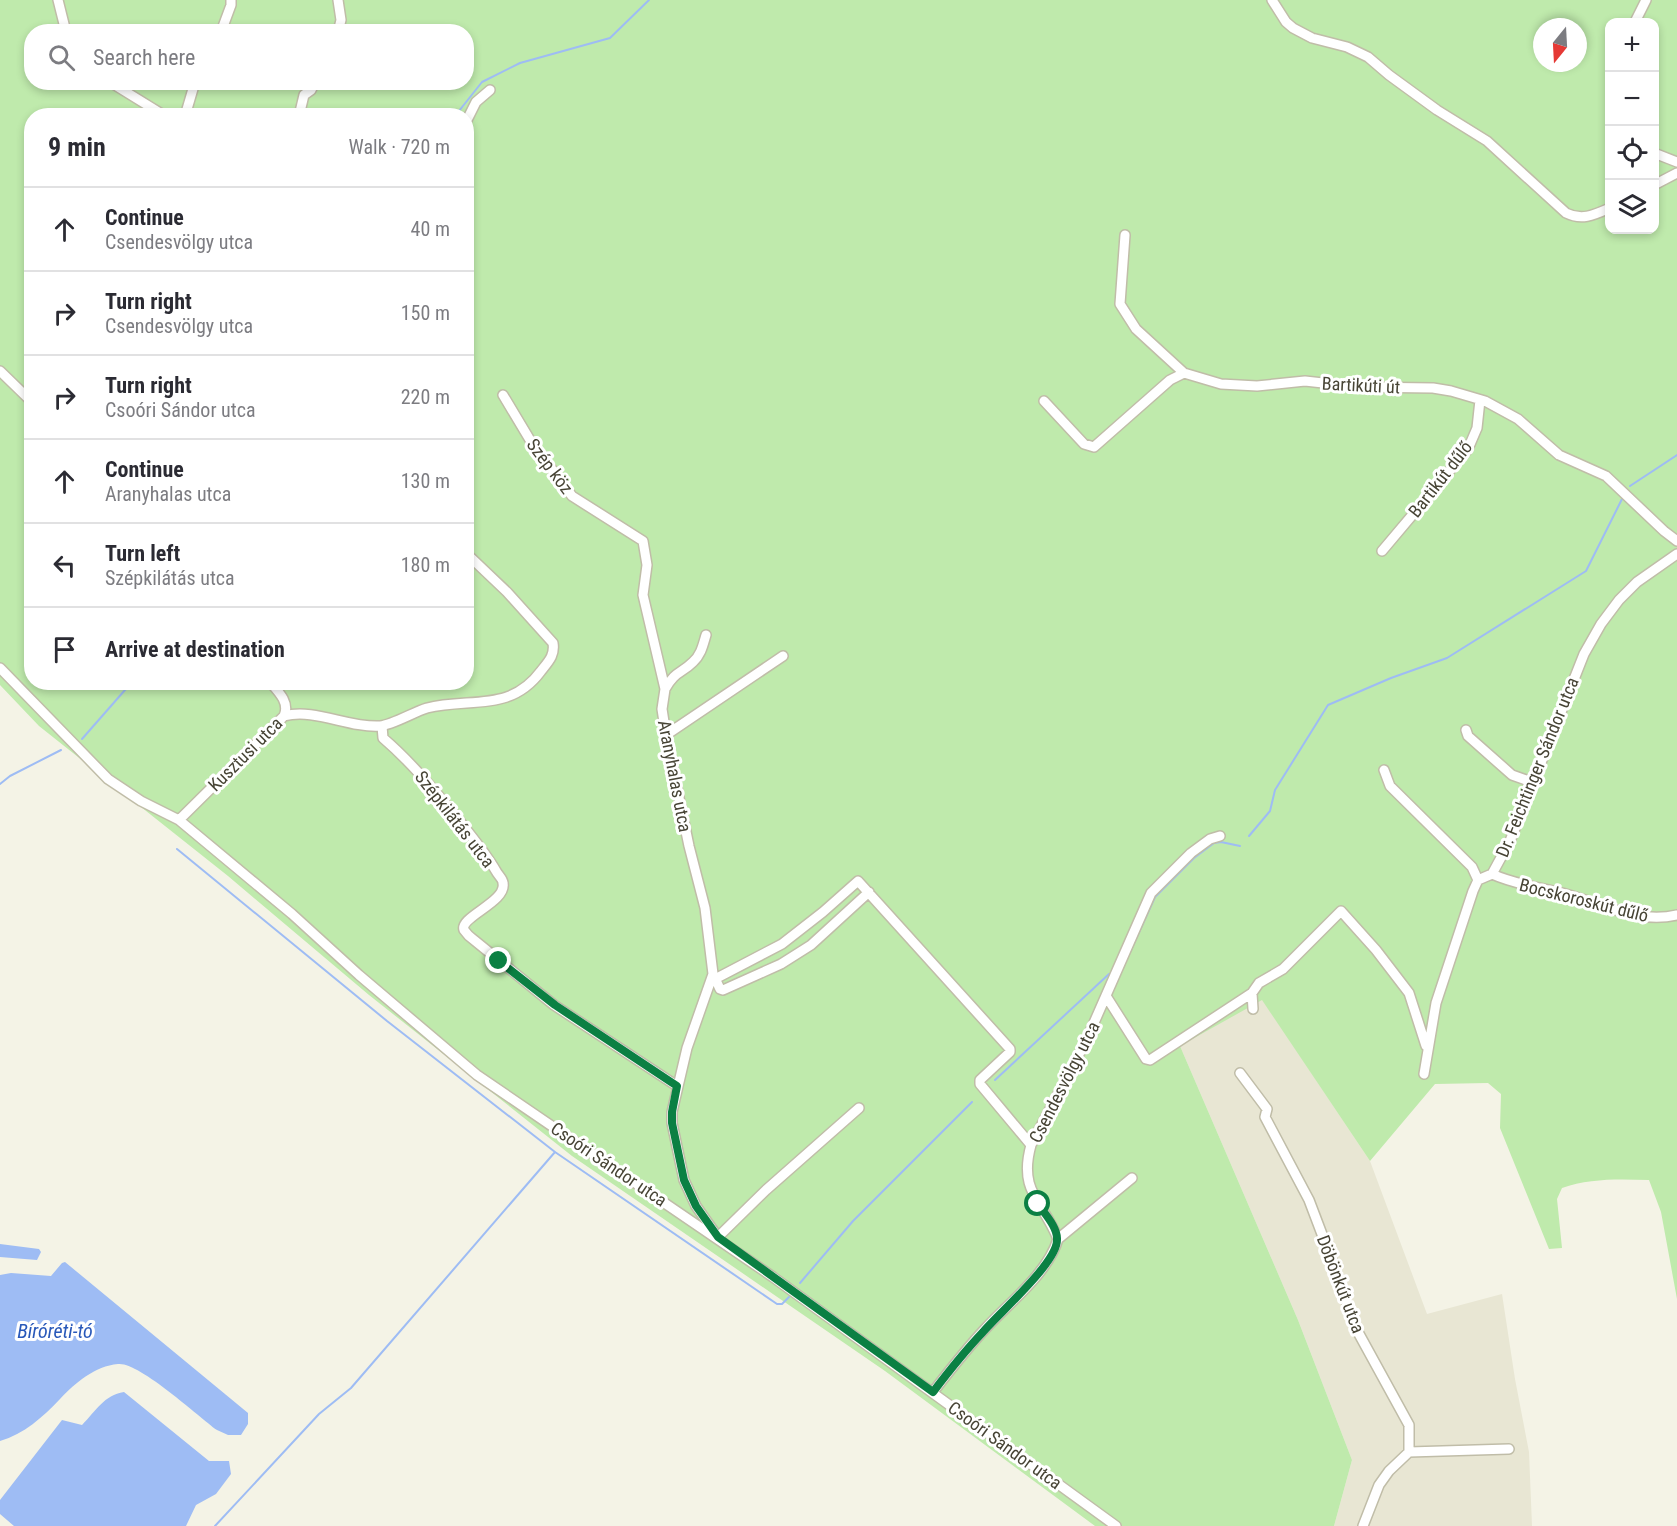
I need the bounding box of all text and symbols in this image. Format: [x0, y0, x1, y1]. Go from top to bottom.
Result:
north arrow [1533, 18, 1587, 72]
map controls [1605, 18, 1659, 234]
button: + [1605, 18, 1659, 72]
search box [24, 24, 474, 90]
icon: search [45, 41, 78, 74]
text: Search here [93, 45, 195, 70]
button: − [1605, 72, 1659, 126]
button: locate [1605, 126, 1659, 180]
text: 9 min [48, 132, 106, 162]
text: Walk · 720 m [349, 135, 450, 159]
button: layers [1605, 180, 1659, 234]
text: Continue [105, 205, 184, 230]
icon: ahead [48, 213, 81, 246]
text: 40 m [411, 217, 450, 241]
text: Csendesvölgy utca [105, 230, 253, 254]
text: Turn right [105, 289, 192, 314]
icon: right [48, 297, 81, 330]
text: 150 m [401, 301, 450, 325]
text: Csendesvölgy utca [105, 314, 253, 338]
street label: Bartikúti út [1321, 372, 1401, 398]
text: Turn right [105, 373, 192, 398]
icon: right [48, 381, 81, 414]
text: 220 m [401, 385, 450, 409]
text: Csoóri Sándor utca [105, 398, 256, 422]
street label: Szép köz [523, 434, 578, 498]
street label: Bartikút dűlő [1404, 437, 1476, 521]
text: Continue [105, 457, 184, 482]
icon: ahead [48, 465, 81, 498]
text: 130 m [401, 469, 450, 493]
text: Aranyhalas utca [105, 482, 231, 506]
text: Turn left [105, 541, 180, 566]
icon: left [48, 549, 81, 582]
text: 180 m [401, 553, 450, 577]
text: Szépkilátás utca [105, 566, 235, 590]
icon: arrive [48, 633, 81, 666]
text: Arrive at destination [105, 637, 285, 662]
street label: Dr. Feichtinger Sándor utca [1491, 674, 1583, 860]
street label: Kusztusi utca [204, 713, 286, 795]
street label: Aranyhalas utca [654, 718, 696, 834]
street label: Szépkilátás utca [411, 767, 499, 871]
street label: Bocskoroskút dűlő [1517, 874, 1651, 926]
route end [485, 947, 511, 973]
street label: Csendesvölgy utca [1024, 1018, 1104, 1146]
street label: Csoóri Sándor utca [547, 1117, 671, 1211]
route start [1024, 1190, 1050, 1216]
street label: Döbönkút utca [1313, 1232, 1369, 1336]
water label: Bíróréti-tó [17, 1319, 93, 1343]
street label: Csoóri Sándor utca [944, 1397, 1066, 1493]

